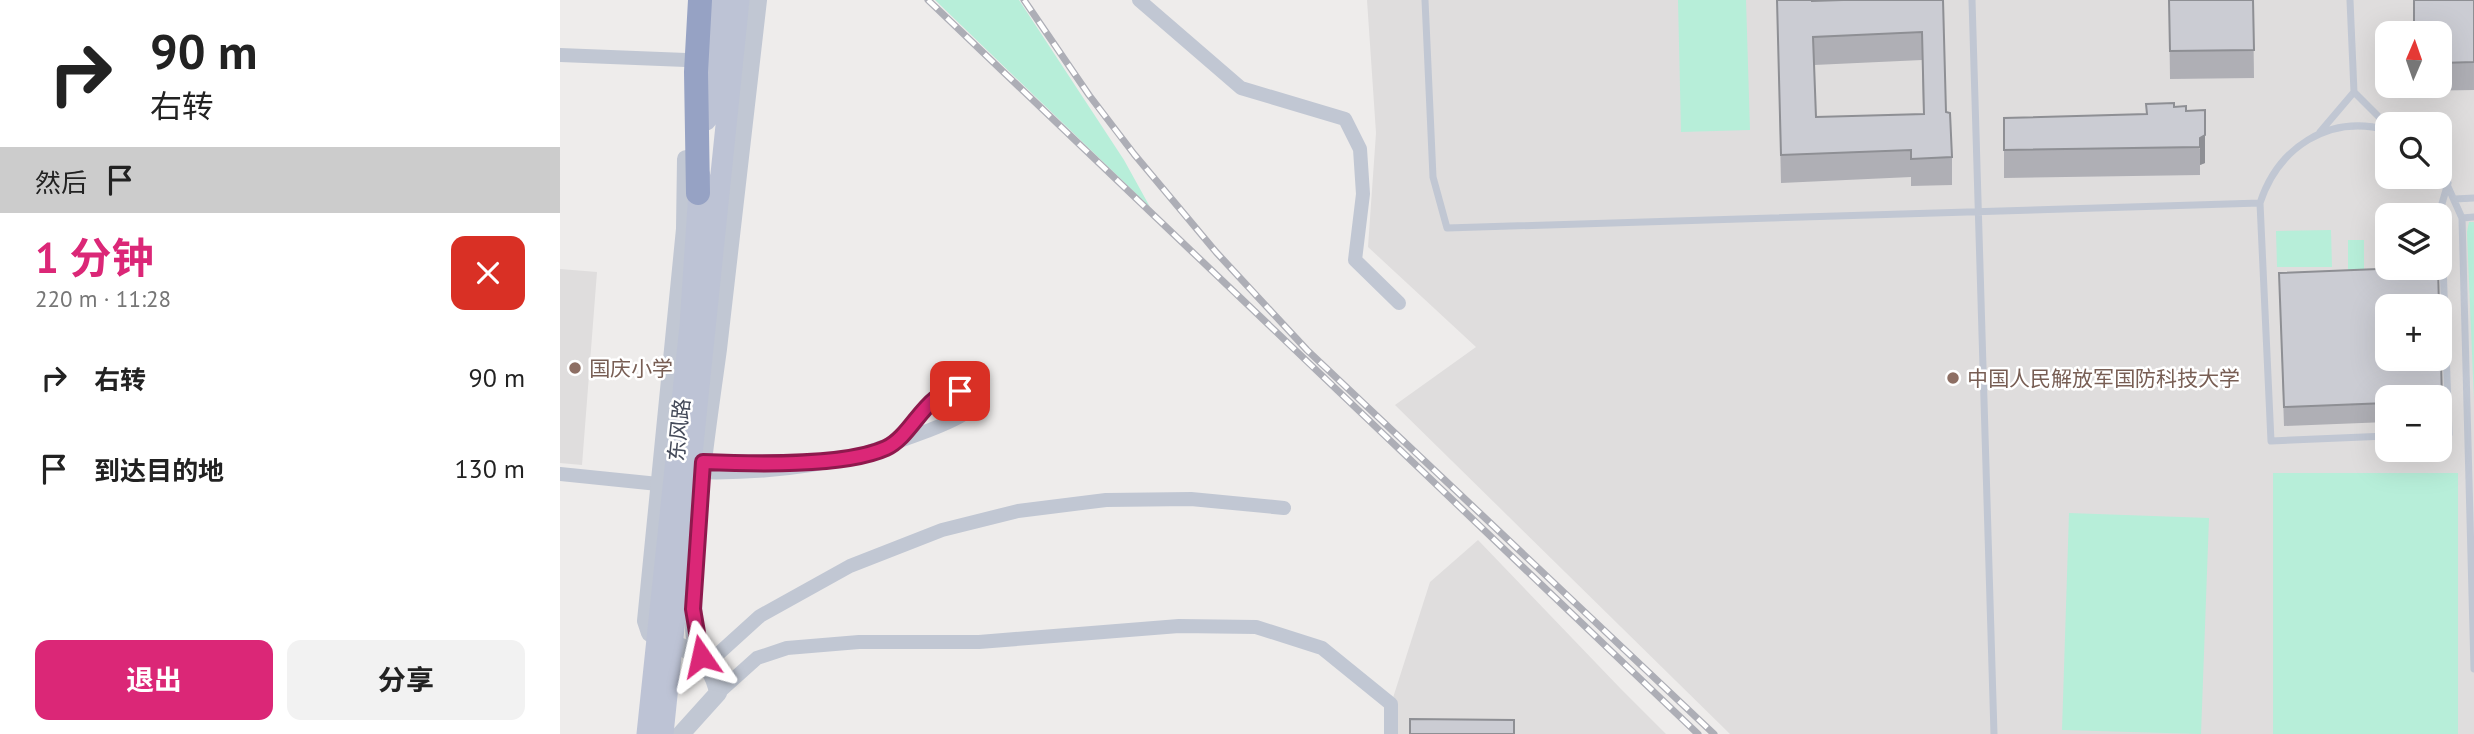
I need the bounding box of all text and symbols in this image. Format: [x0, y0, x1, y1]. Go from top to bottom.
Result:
text: 90 m [150, 19, 257, 83]
north arrow [2375, 21, 2452, 98]
map controls [2375, 21, 2452, 462]
icon: right [35, 28, 126, 119]
text: 右转 [150, 85, 214, 127]
button: search [2375, 112, 2452, 189]
icon: arrive [101, 161, 139, 199]
text: 然后 [35, 166, 87, 199]
button: layers [2375, 203, 2452, 280]
text: 1 分钟 [35, 230, 153, 285]
button: close [451, 236, 525, 310]
text: 220 m · 11:28 [35, 284, 171, 313]
button: + [2375, 294, 2452, 371]
place label: 国庆小学 [589, 355, 673, 382]
icon: right [35, 359, 73, 397]
marker: 国庆小学 [567, 360, 583, 376]
text: 90 m [469, 361, 525, 394]
pin [930, 361, 990, 421]
text: 右转 [94, 363, 146, 396]
place label: 中国人民解放军国防科技大学 [1967, 365, 2240, 392]
marker: 中国人民解放军国防科技大学 [1945, 370, 1961, 386]
icon: arrive [941, 372, 979, 410]
button: − [2375, 385, 2452, 462]
street label: 东风路 [662, 397, 696, 463]
icon: arrive [35, 450, 73, 488]
text: 130 m [454, 452, 525, 485]
text: 到达目的地 [94, 454, 224, 487]
position arrow [664, 619, 738, 693]
button: 退出 [35, 640, 273, 720]
button: 分享 [287, 640, 525, 720]

